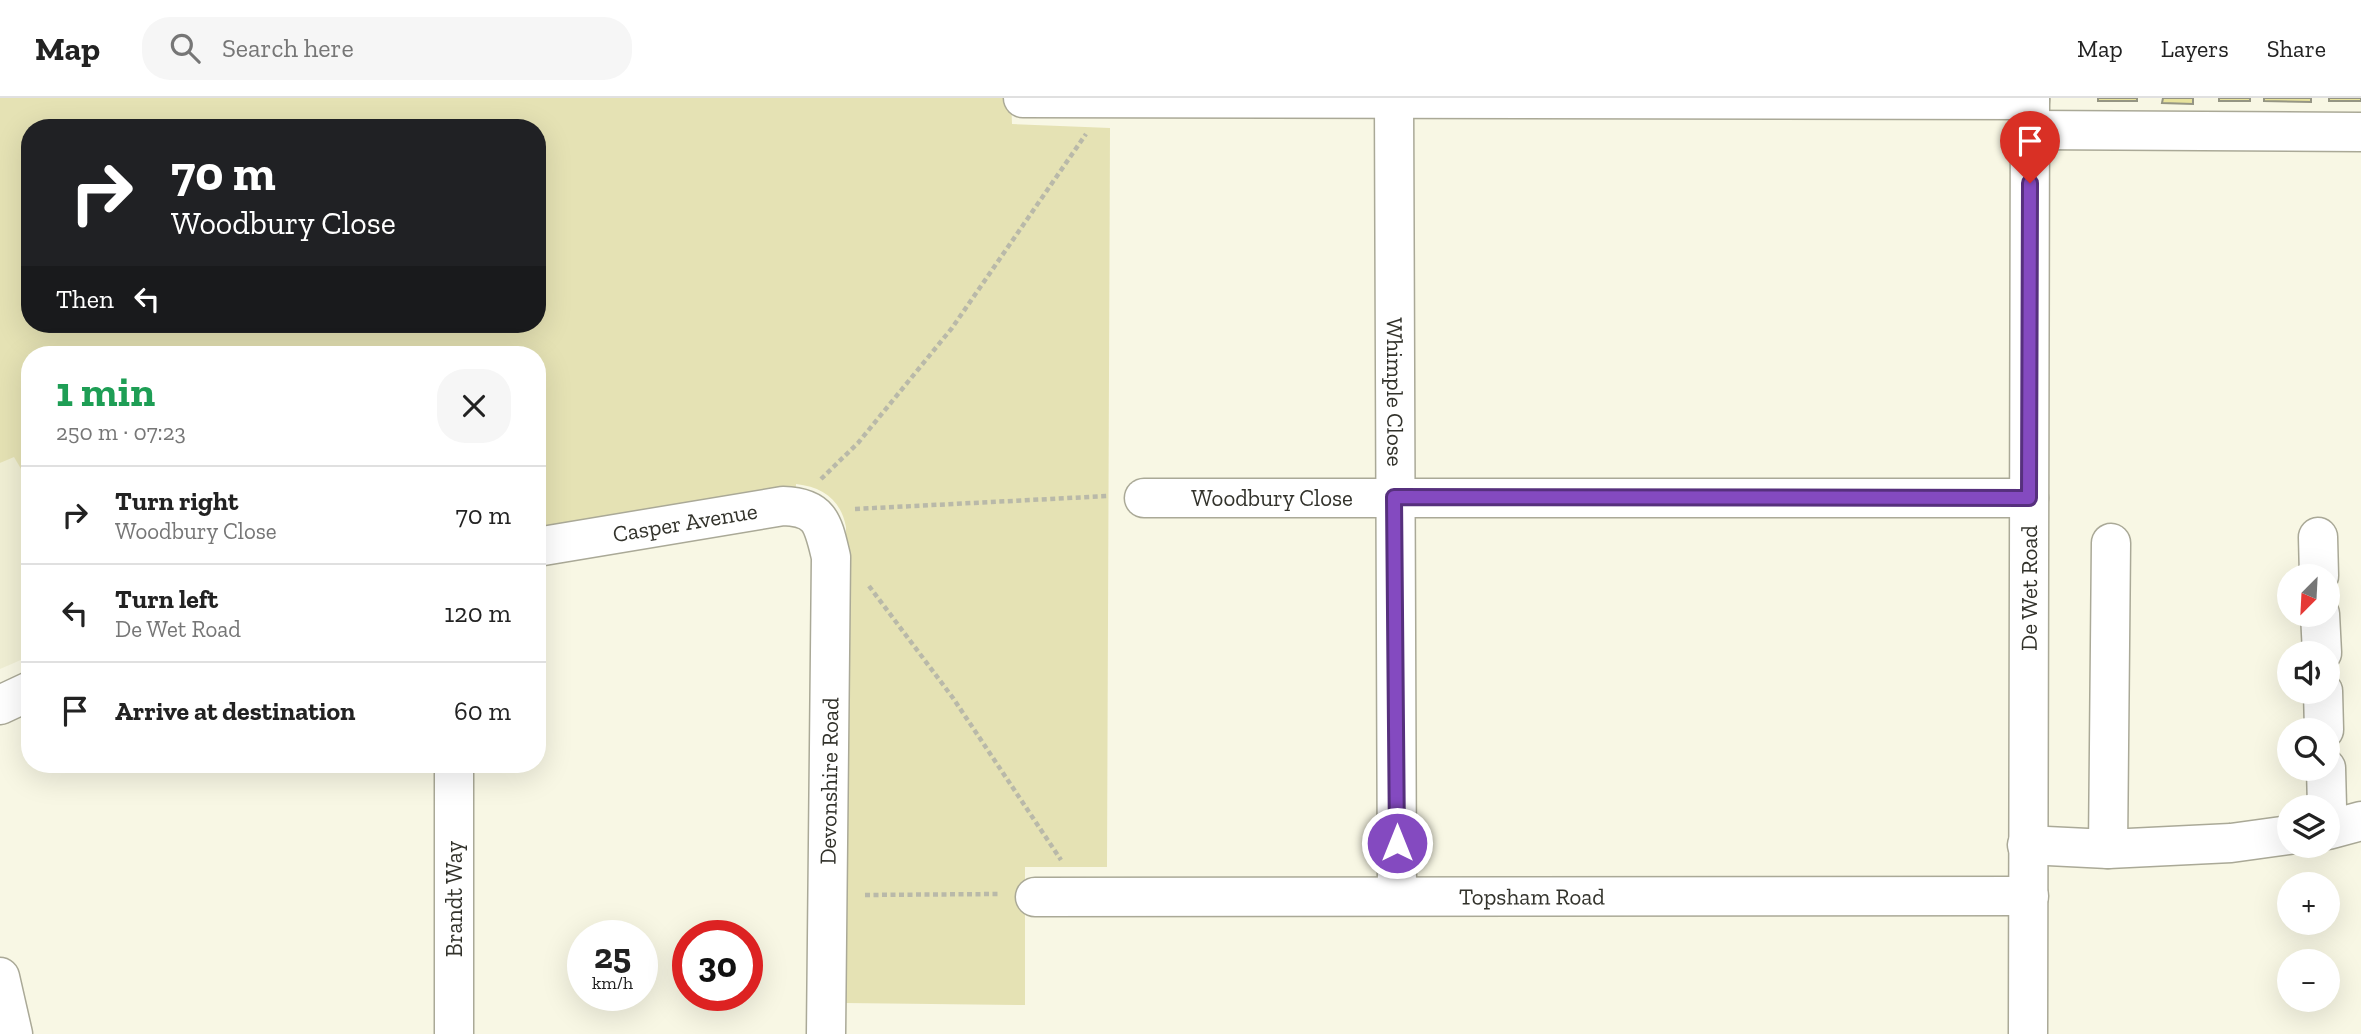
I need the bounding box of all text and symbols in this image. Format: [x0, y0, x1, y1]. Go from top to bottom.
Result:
search box [142, 17, 632, 80]
text: Map [35, 29, 100, 68]
icon: search [166, 29, 204, 67]
text: Search here [222, 32, 354, 64]
text: Map [2077, 34, 2123, 63]
text: Layers [2161, 34, 2229, 63]
text: Share [2267, 34, 2326, 63]
pin [2000, 111, 2060, 183]
icon: arrive [2011, 122, 2049, 160]
text: 70 m [171, 144, 276, 203]
icon: right [56, 147, 147, 238]
text: Woodbury Close [171, 204, 396, 242]
icon: left [128, 280, 166, 318]
text: Then [56, 283, 114, 315]
street label: Whimple Close [1381, 317, 1409, 467]
text: 1 min [56, 366, 155, 417]
button: close [437, 369, 511, 443]
text: 250 m · 07:23 [56, 418, 186, 446]
street label: Woodbury Close [1191, 484, 1353, 512]
text: Turn right [115, 485, 238, 517]
icon: right [56, 496, 94, 534]
street label: Casper Avenue [611, 497, 759, 548]
text: 70 m [455, 499, 511, 531]
text: Woodbury Close [115, 517, 277, 545]
street label: De Wet Road [2015, 525, 2043, 651]
north arrow [2277, 564, 2340, 626]
map controls [2277, 564, 2340, 1012]
text: Turn left [115, 583, 218, 615]
icon: left [56, 594, 94, 632]
text: 120 m [444, 597, 511, 629]
text: De Wet Road [115, 615, 241, 643]
button: sound [2277, 641, 2340, 704]
icon: arrive [56, 692, 94, 730]
text: Arrive at destination [115, 695, 355, 727]
text: 60 m [454, 695, 511, 727]
street label: Devonshire Road [814, 697, 844, 865]
button: search [2277, 718, 2340, 781]
button: layers [2277, 795, 2340, 858]
position arrow [1360, 806, 1434, 880]
street label: Brandt Way [440, 841, 468, 957]
button: + [2277, 872, 2340, 935]
street label: Topsham Road [1459, 882, 1605, 911]
speed limit sign: 30 [672, 920, 763, 1011]
text: 25 [594, 935, 631, 977]
button: − [2277, 949, 2340, 1012]
text: km/h [592, 972, 633, 994]

